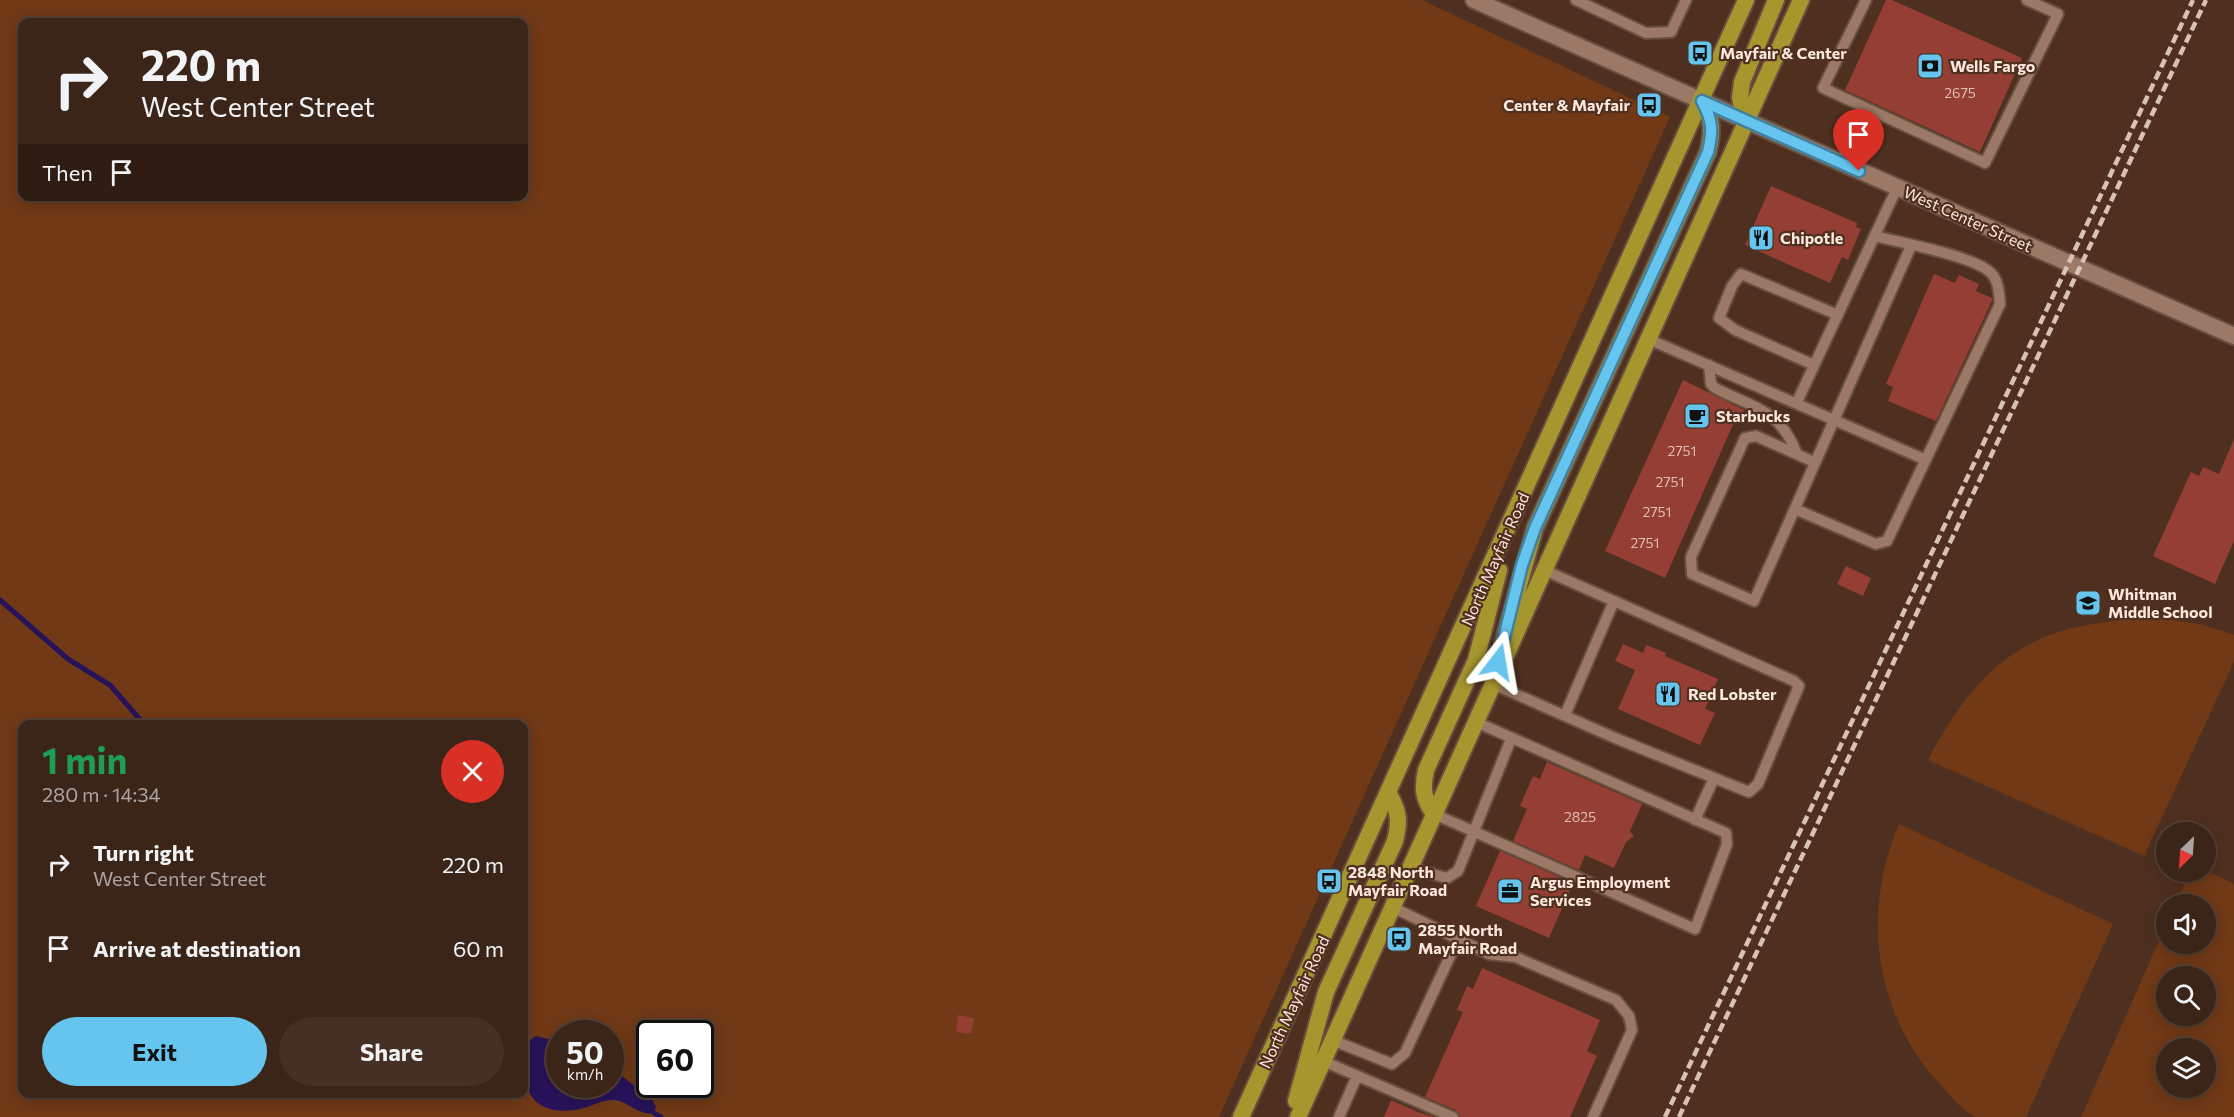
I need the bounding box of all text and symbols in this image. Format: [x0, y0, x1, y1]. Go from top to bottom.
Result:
text: 220 m [141, 38, 261, 90]
bus stop icon: Mayfair & Center [1685, 38, 1715, 68]
icon: right [42, 42, 120, 120]
place label: Mayfair & Center [1720, 43, 1847, 62]
bank icon: Wells Fargo [1915, 51, 1945, 81]
place label: Wells Fargo [1950, 56, 2036, 75]
house number: 2675 [1944, 84, 1976, 101]
text: West Center Street [141, 90, 375, 123]
bus stop icon: Center & Mayfair [1634, 90, 1664, 120]
place label: Center & Mayfair [1503, 95, 1630, 114]
pin [1833, 109, 1884, 171]
icon: arrive [1842, 118, 1875, 151]
icon: arrive [105, 156, 138, 189]
text: Then [42, 159, 93, 186]
street label: West Center Street [1901, 182, 2036, 256]
restaurant icon: Chipotle [1746, 223, 1776, 253]
place label: Chipotle [1780, 228, 1843, 247]
cafe icon: Starbucks [1682, 401, 1712, 431]
place label: Starbucks [1716, 406, 1790, 425]
house number: 2751 [1667, 442, 1697, 459]
house number: 2751 [1655, 473, 1685, 490]
street label: North Mayfair Road [1457, 489, 1532, 628]
house number: 2751 [1642, 503, 1672, 520]
house number: 2751 [1630, 534, 1660, 551]
place label: Whitman Middle School [2108, 584, 2213, 621]
school or university icon: Whitman Middle School [2073, 588, 2103, 618]
position arrow [1466, 630, 1530, 694]
restaurant icon: Red Lobster [1653, 679, 1683, 709]
place label: Red Lobster [1688, 684, 1777, 703]
text: 1 min [42, 737, 127, 781]
button: close [441, 740, 504, 803]
text: 280 m · 14:34 [42, 782, 161, 806]
house number: 2825 [1564, 808, 1596, 825]
north arrow [2156, 822, 2216, 882]
map controls [2156, 822, 2216, 1098]
text: Turn right [93, 839, 194, 866]
icon: right [42, 848, 75, 881]
text: 220 m [442, 851, 504, 878]
place label: 2848 North Mayfair Road [1348, 862, 1447, 899]
text: West Center Street [93, 866, 266, 890]
bus stop icon: 2848 North Mayfair Road [1314, 866, 1344, 896]
place label: Argus Employment Services [1530, 872, 1671, 909]
office icon: Argus Employment Services [1495, 876, 1525, 906]
button: sound [2156, 894, 2216, 954]
place label: 2855 North Mayfair Road [1418, 920, 1517, 957]
bus stop icon: 2855 North Mayfair Road [1384, 924, 1414, 954]
icon: arrive [42, 932, 75, 965]
street label: North Mayfair Road [1255, 933, 1333, 1071]
text: Arrive at destination [93, 935, 301, 962]
text: 60 m [453, 935, 504, 962]
button: search [2156, 966, 2216, 1026]
button: Exit [42, 1017, 267, 1086]
button: Share [279, 1017, 504, 1086]
speed limit sign: 60 [636, 1020, 714, 1098]
text: 50 [566, 1033, 604, 1070]
button: layers [2156, 1038, 2216, 1098]
text: km/h [567, 1065, 603, 1083]

